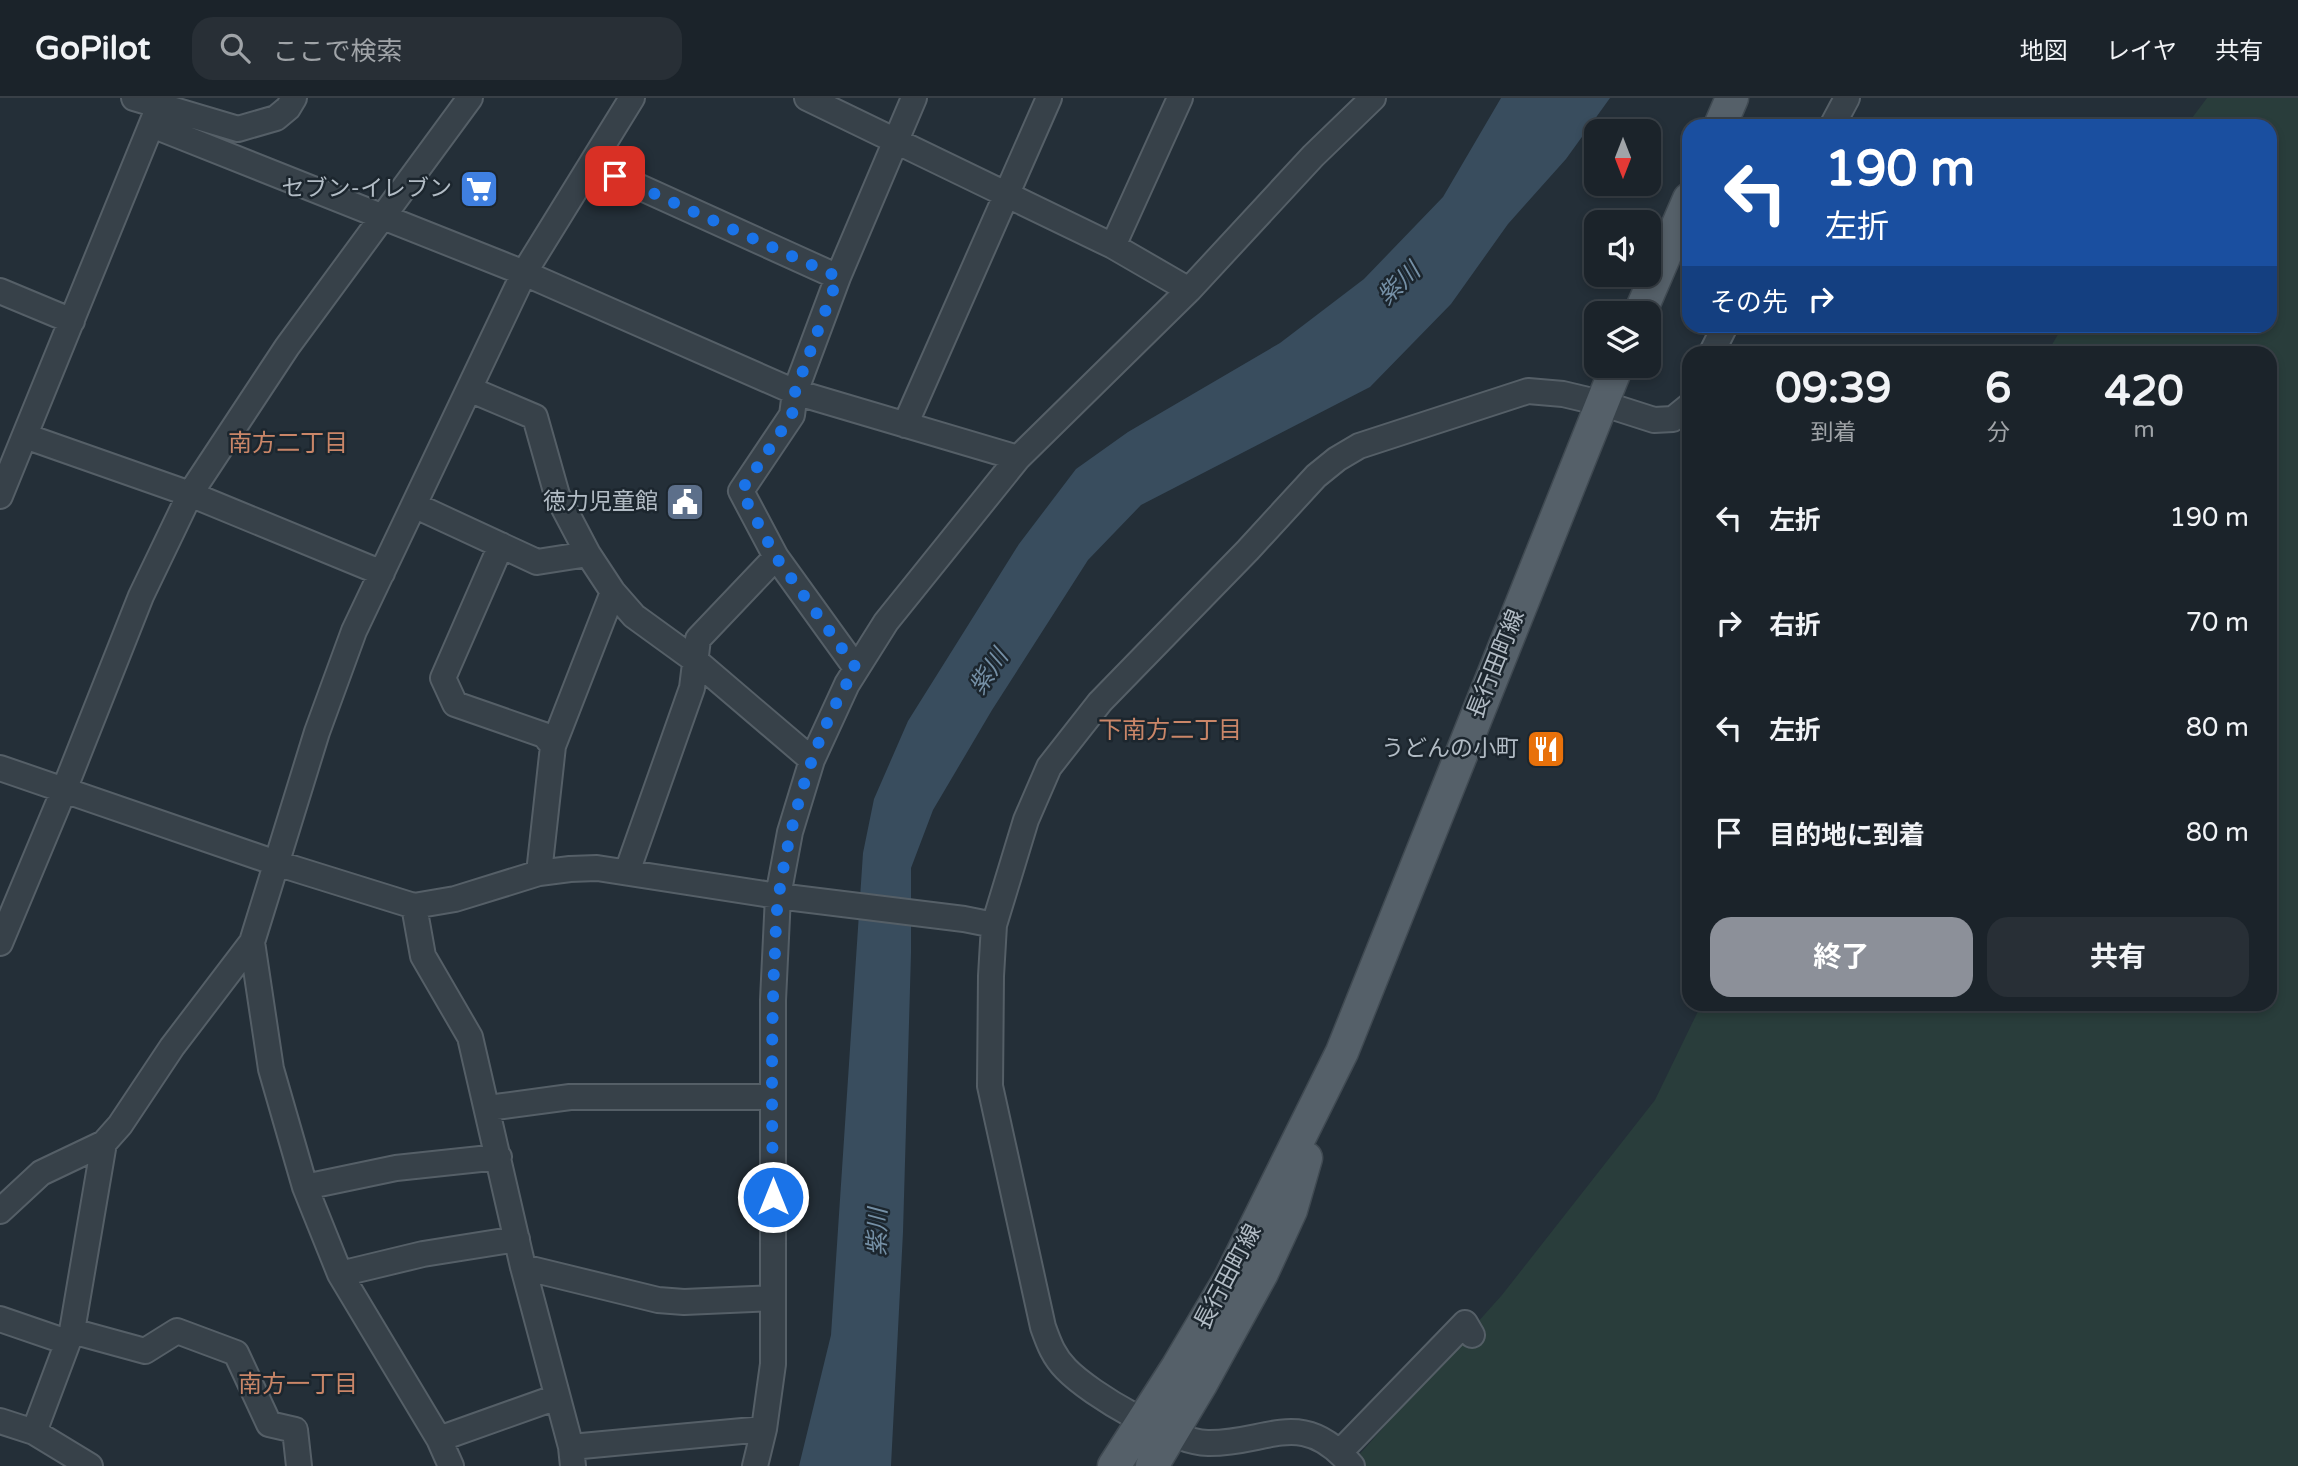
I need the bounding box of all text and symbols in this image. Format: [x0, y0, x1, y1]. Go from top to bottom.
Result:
search box [192, 17, 682, 80]
text: GoPilot [35, 29, 150, 68]
icon: search [216, 29, 254, 67]
text: ここで検索 [272, 36, 402, 67]
text: 地図 [2020, 37, 2068, 66]
text: レイヤ [2106, 37, 2177, 66]
text: 共有 [2215, 37, 2263, 66]
north arrow [1584, 119, 1661, 196]
map controls [1584, 119, 1661, 378]
text: 190 m [1825, 140, 1975, 199]
pin [585, 146, 645, 206]
icon: left [1710, 147, 1801, 238]
icon: arrive [596, 157, 634, 195]
supermarket icon: セブン-イレブン [458, 168, 500, 210]
place label: セブン-イレブン [282, 175, 452, 203]
text: 左折 [1825, 208, 1889, 246]
button: sound [1584, 210, 1661, 287]
water label: 紫川 [1372, 255, 1428, 311]
icon: right [1802, 280, 1840, 318]
text: その先 [1710, 287, 1788, 318]
button: layers [1584, 301, 1661, 378]
text: 09:39 [1775, 363, 1892, 414]
text: 6 [1985, 363, 2011, 414]
text: 420 [2105, 366, 2184, 417]
text: m [2134, 416, 2155, 444]
text: 到着 [1810, 419, 1856, 447]
text: 分 [1987, 419, 2010, 447]
district label: 南方二丁目 [228, 429, 348, 458]
public building icon: 徳力児童館 [664, 481, 706, 523]
place label: 徳力児童館 [543, 488, 658, 516]
icon: left [1710, 499, 1748, 537]
text: 190 m [2169, 502, 2249, 533]
text: 左折 [1769, 505, 1821, 536]
icon: right [1710, 604, 1748, 642]
street label: 長行田町線 [1461, 605, 1531, 723]
text: 70 m [2186, 607, 2249, 638]
text: 右折 [1769, 610, 1821, 641]
water label: 紫川 [964, 642, 1016, 700]
icon: left [1710, 709, 1748, 747]
text: 80 m [2186, 712, 2249, 743]
text: 左折 [1769, 715, 1821, 746]
district label: 下南方二丁目 [1098, 716, 1242, 745]
restaurant icon: うどんの小町 [1525, 728, 1567, 770]
place label: うどんの小町 [1381, 735, 1519, 763]
icon: arrive [1710, 814, 1748, 852]
text: 80 m [2186, 817, 2249, 848]
text: 目的地に到着 [1769, 820, 1925, 851]
button: 終了 [1710, 917, 1973, 997]
button: 共有 [1987, 917, 2249, 997]
position arrow [736, 1160, 810, 1234]
water label: 紫川 [863, 1205, 893, 1256]
street label: 長行田町線 [1189, 1220, 1267, 1334]
district label: 南方一丁目 [238, 1370, 358, 1399]

